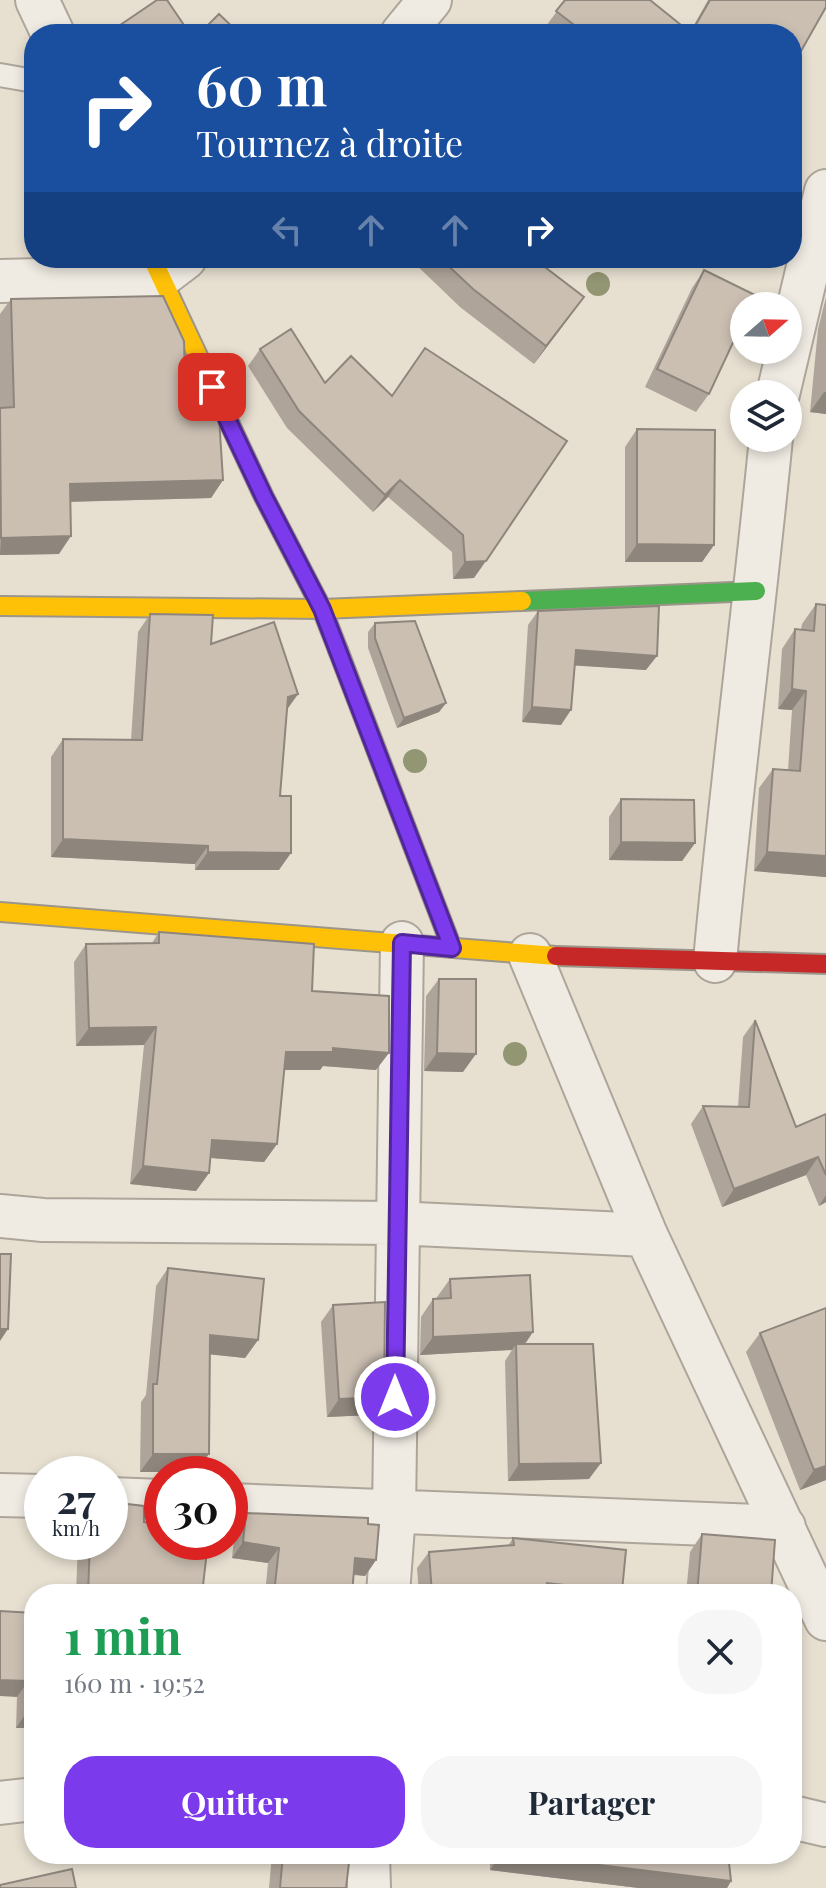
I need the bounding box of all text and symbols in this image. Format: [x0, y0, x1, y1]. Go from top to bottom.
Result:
text: 60 m [196, 46, 327, 121]
icon: right [64, 56, 168, 160]
text: Tournez à droite [196, 118, 463, 166]
icon: left [265, 208, 309, 252]
icon: ahead [349, 208, 393, 252]
icon: ahead [433, 208, 477, 252]
icon: right [517, 208, 561, 252]
north arrow [730, 292, 802, 364]
map controls [730, 292, 802, 452]
pin [178, 353, 246, 421]
icon: arrive [190, 365, 234, 409]
button: layers [730, 380, 802, 452]
position arrow [353, 1355, 437, 1439]
speed limit sign: 30 [144, 1456, 248, 1560]
text: 27 [56, 1471, 96, 1524]
text: km/h [52, 1514, 100, 1541]
text: 1 min [64, 1603, 182, 1667]
button: close [678, 1610, 762, 1694]
text: 160 m · 19:52 [64, 1665, 205, 1700]
button: Quitter [64, 1756, 405, 1848]
button: Partager [421, 1756, 762, 1848]

